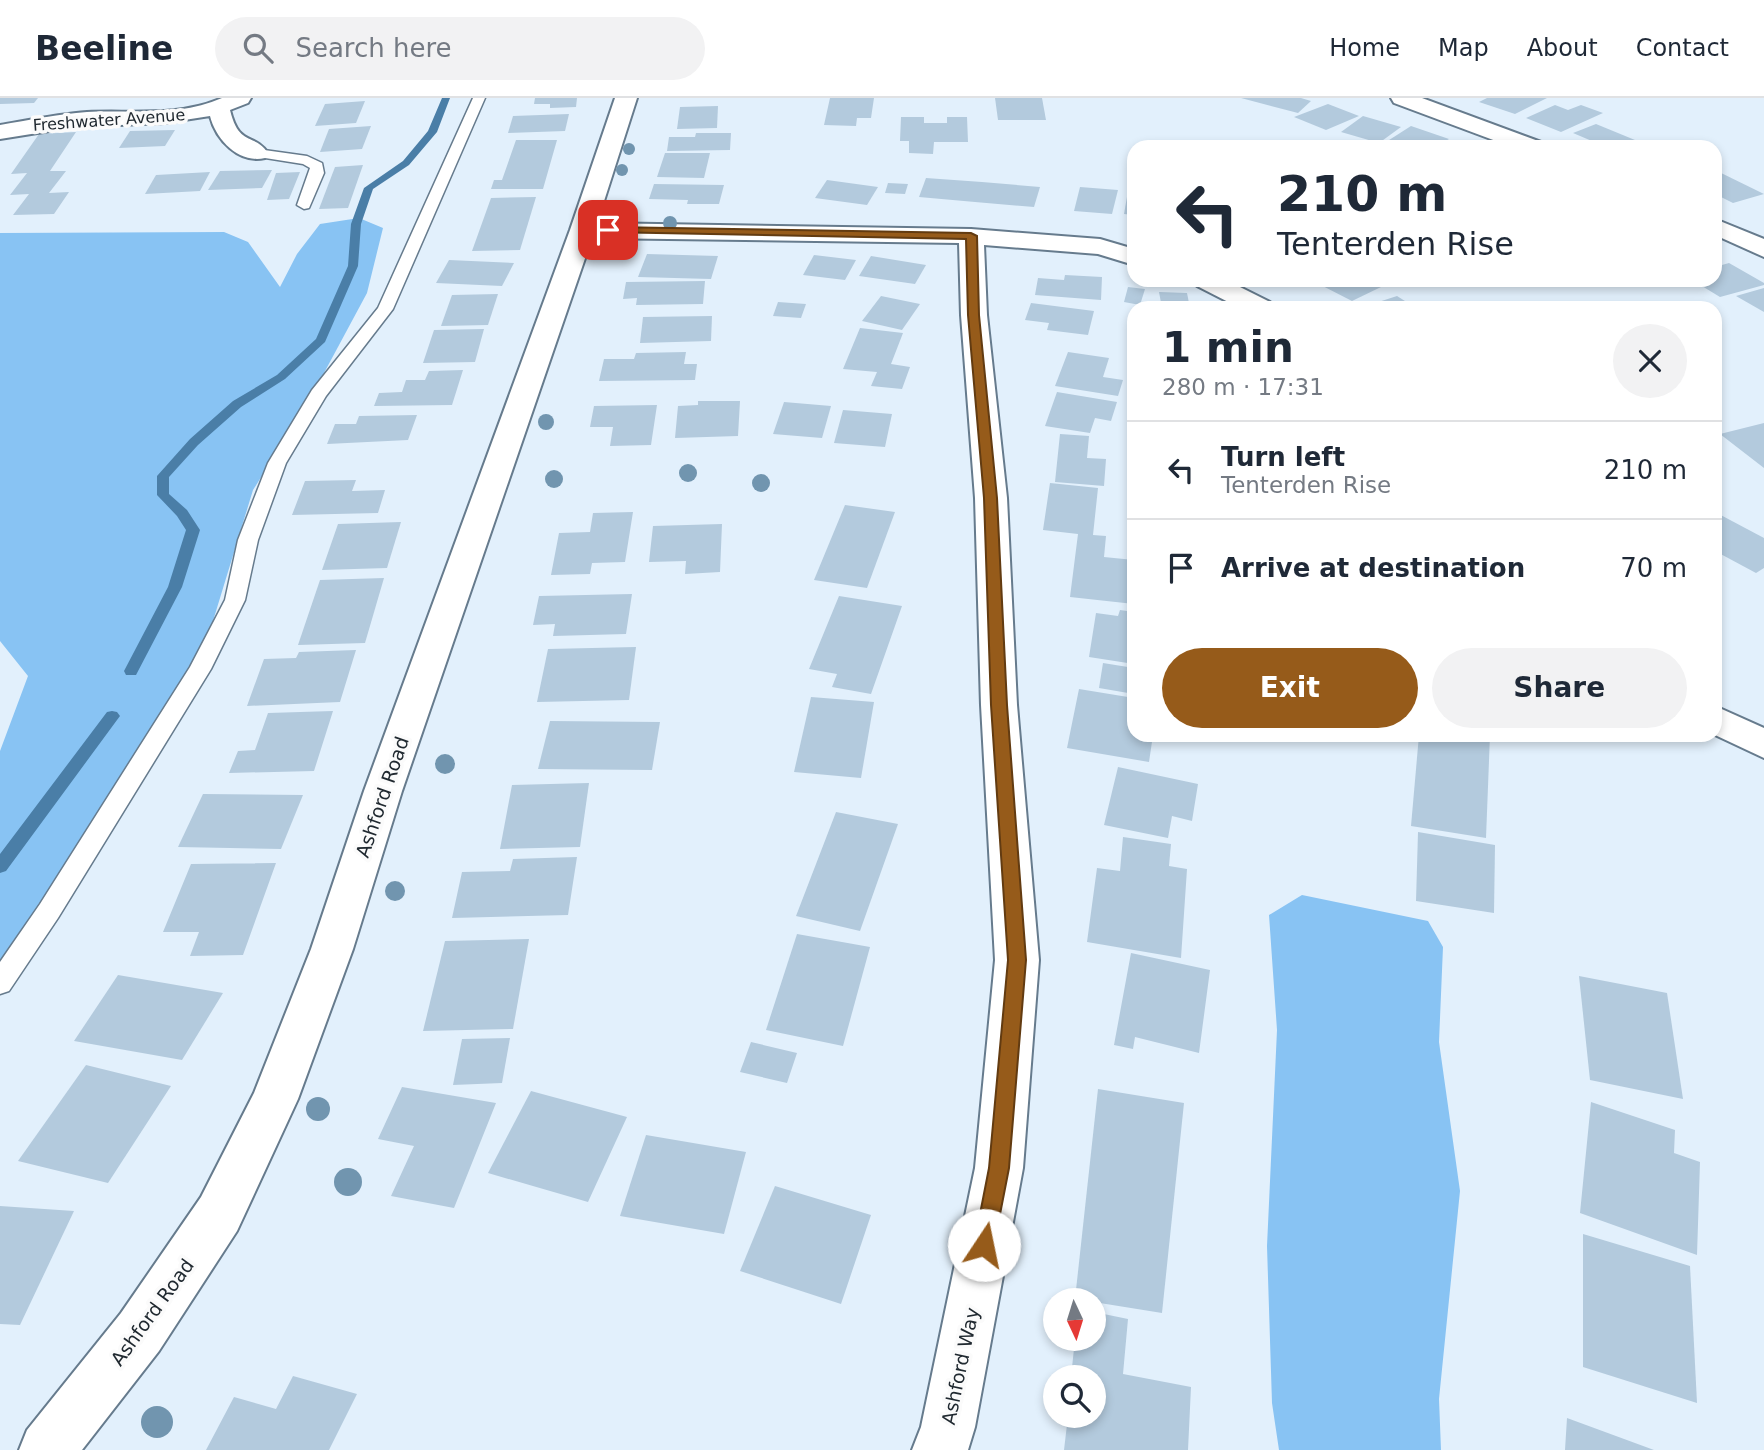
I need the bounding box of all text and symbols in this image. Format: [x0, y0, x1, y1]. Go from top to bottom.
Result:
search box [215, 17, 705, 80]
text: Beeline [35, 29, 173, 68]
icon: search [239, 29, 277, 67]
text: Search here [295, 33, 452, 63]
text: Home [1329, 34, 1400, 62]
text: Map [1438, 34, 1489, 62]
text: About [1527, 34, 1598, 62]
text: Contact [1636, 34, 1729, 62]
street label: Freshwater Avenue [32, 105, 186, 135]
text: 210 m [1277, 166, 1447, 223]
icon: left [1162, 168, 1253, 259]
pin [578, 200, 638, 260]
icon: arrive [589, 211, 627, 249]
text: Tenterden Rise [1277, 225, 1514, 263]
text: 1 min [1162, 323, 1294, 372]
button: close [1613, 324, 1687, 398]
text: 280 m · 17:31 [1162, 374, 1324, 400]
text: Turn left [1221, 442, 1345, 472]
icon: left [1162, 451, 1200, 489]
text: 210 m [1604, 455, 1687, 485]
text: Tenterden Rise [1221, 472, 1391, 498]
icon: arrive [1162, 549, 1200, 587]
text: Arrive at destination [1221, 553, 1525, 583]
text: 70 m [1620, 553, 1687, 583]
button: Exit [1162, 648, 1418, 728]
button: Share [1432, 648, 1687, 728]
street label: Ashford Road [351, 734, 413, 860]
position arrow [947, 1208, 1021, 1282]
street label: Ashford Road [106, 1254, 198, 1370]
north arrow [1043, 1288, 1106, 1351]
map controls [1043, 1288, 1106, 1428]
street label: Ashford Way [937, 1305, 983, 1427]
button: search [1043, 1365, 1106, 1428]

